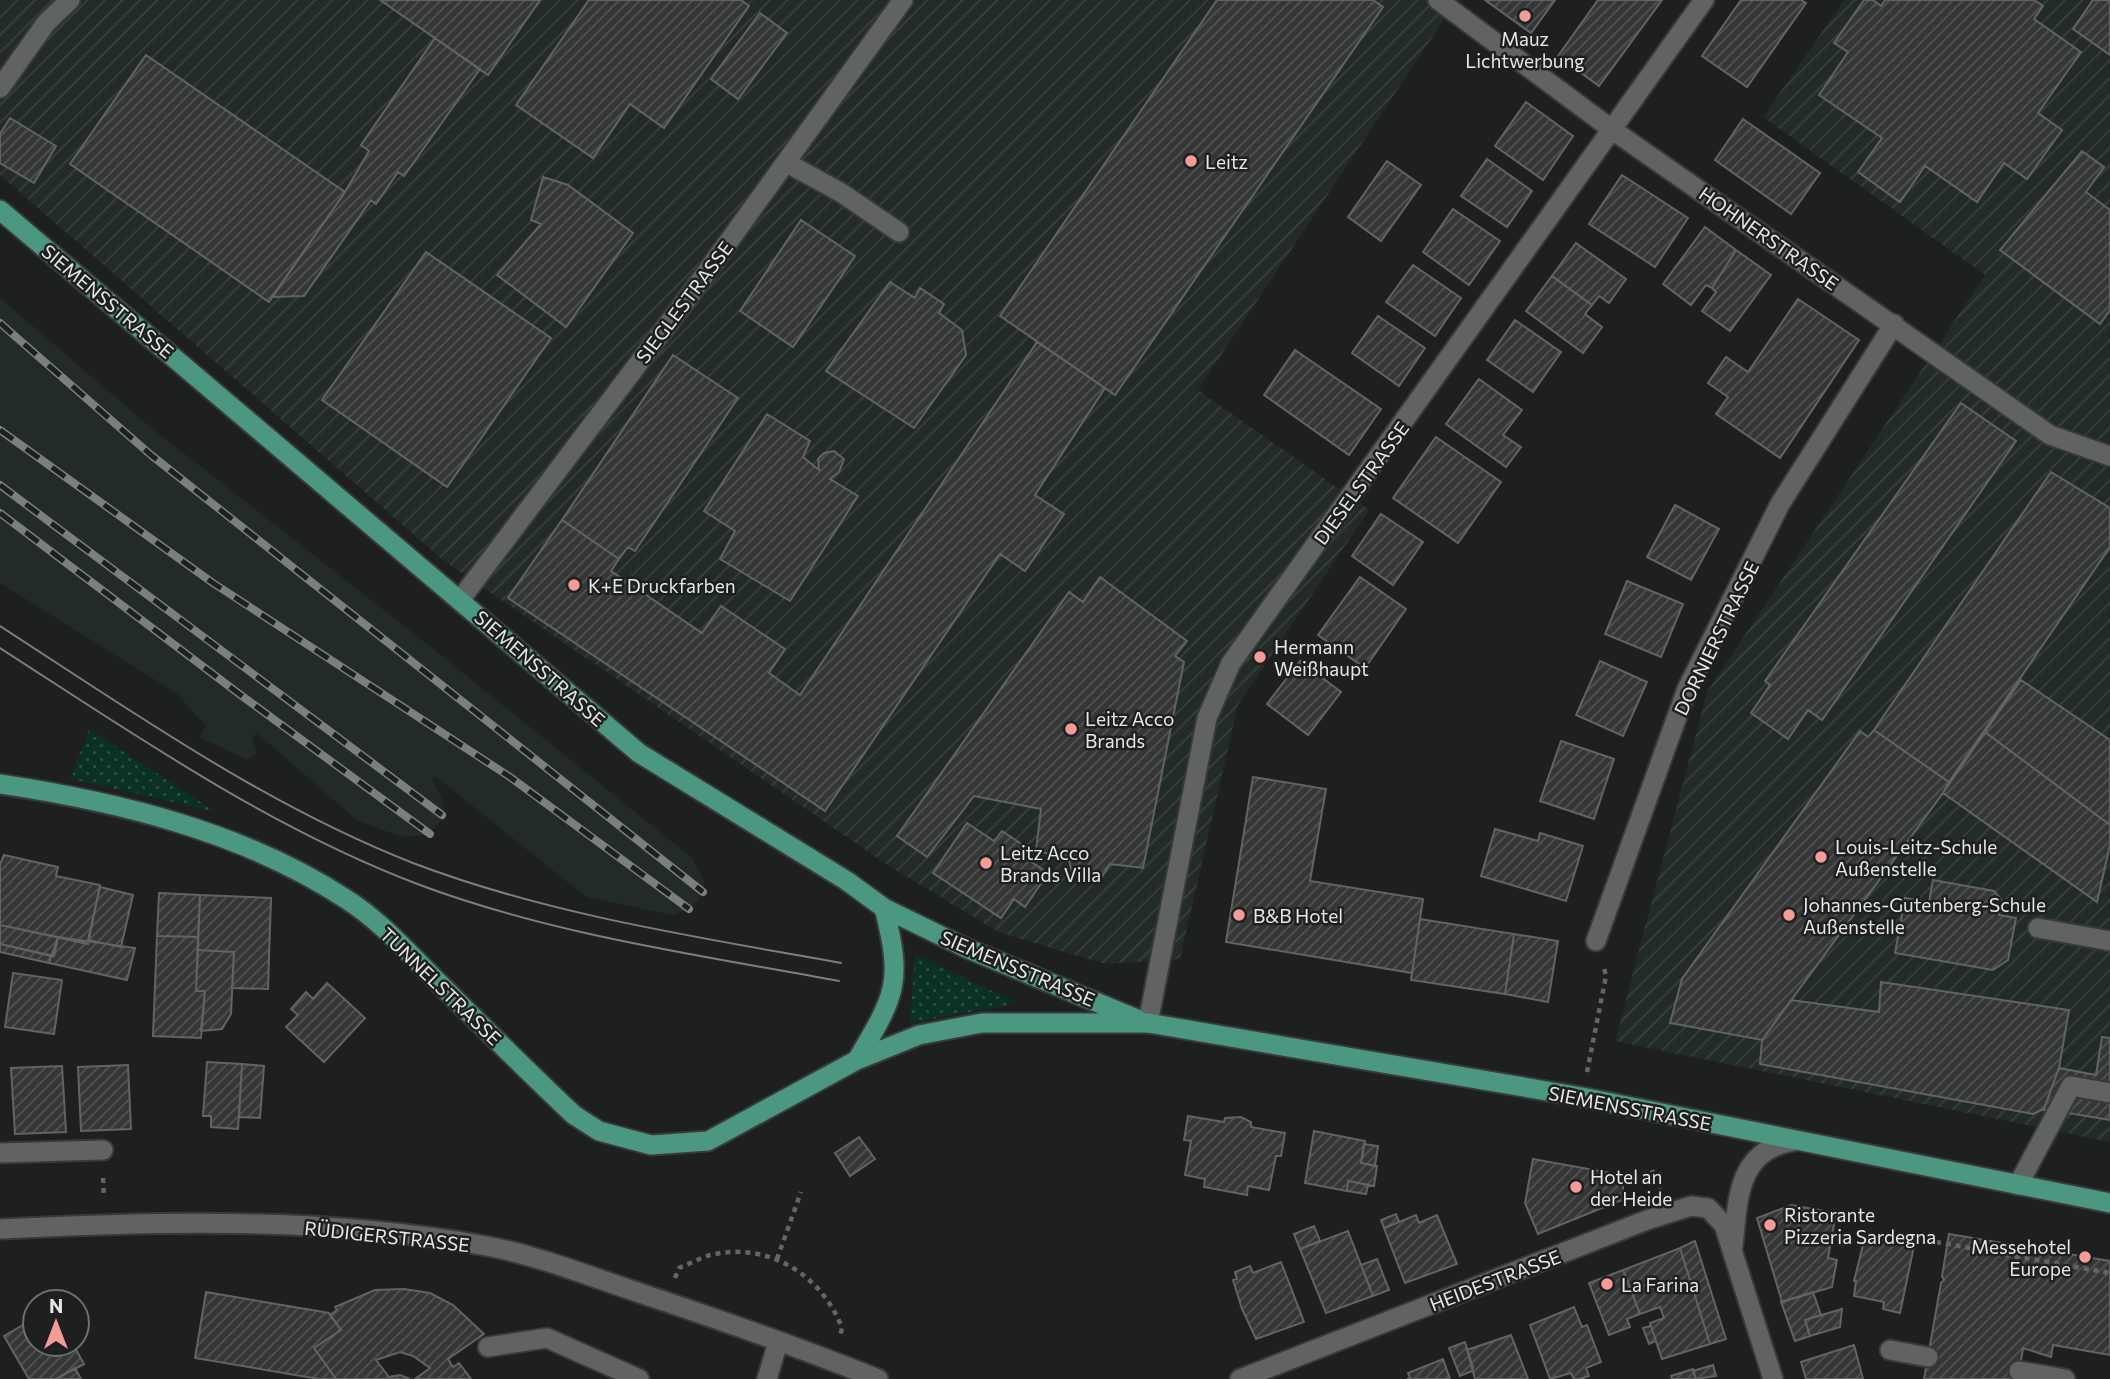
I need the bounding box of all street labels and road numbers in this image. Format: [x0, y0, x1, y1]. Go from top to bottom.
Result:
street label: HOHNERSTRASSE [1695, 181, 1843, 295]
street label: SIEGLESTRASSE [631, 237, 737, 367]
street label: SIEMENSSTRASSE [37, 239, 179, 363]
street label: DIESELSTRASSE [1309, 417, 1413, 549]
street label: DORNIERSTRASSE [1669, 557, 1763, 719]
street label: SIEMENSSTRASSE [470, 605, 610, 731]
street label: TUNNELSTRASSE [376, 922, 506, 1050]
street label: SIEMENSSTRASSE [937, 925, 1099, 1011]
street label: SIEMENSSTRASSE [1547, 1081, 1713, 1135]
street label: RÜDIGERSTRASSE [303, 1216, 471, 1256]
street label: HEIDESTRASSE [1426, 1244, 1564, 1316]

